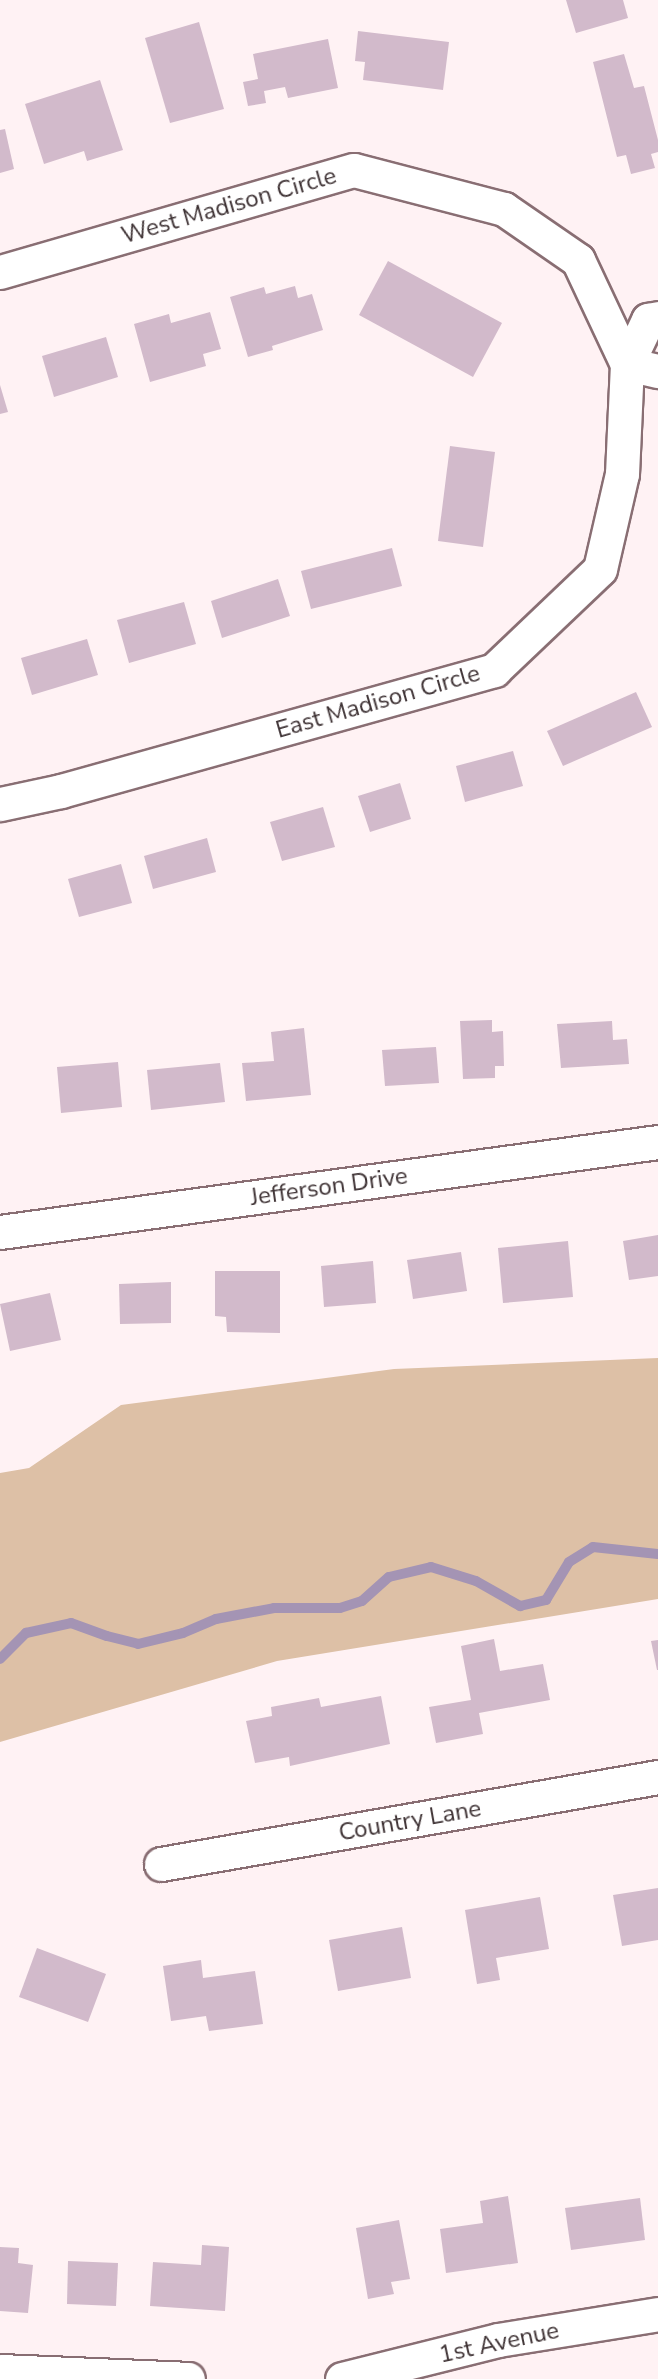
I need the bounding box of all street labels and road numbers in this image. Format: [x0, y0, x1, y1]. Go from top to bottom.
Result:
street label: West Madison Circle [118, 162, 340, 250]
street label: East Madison Circle [273, 659, 483, 745]
street label: Jefferson Drive [248, 1162, 410, 1212]
street label: Country Lane [337, 1794, 483, 1848]
street label: 1st Avenue [436, 2316, 562, 2370]

